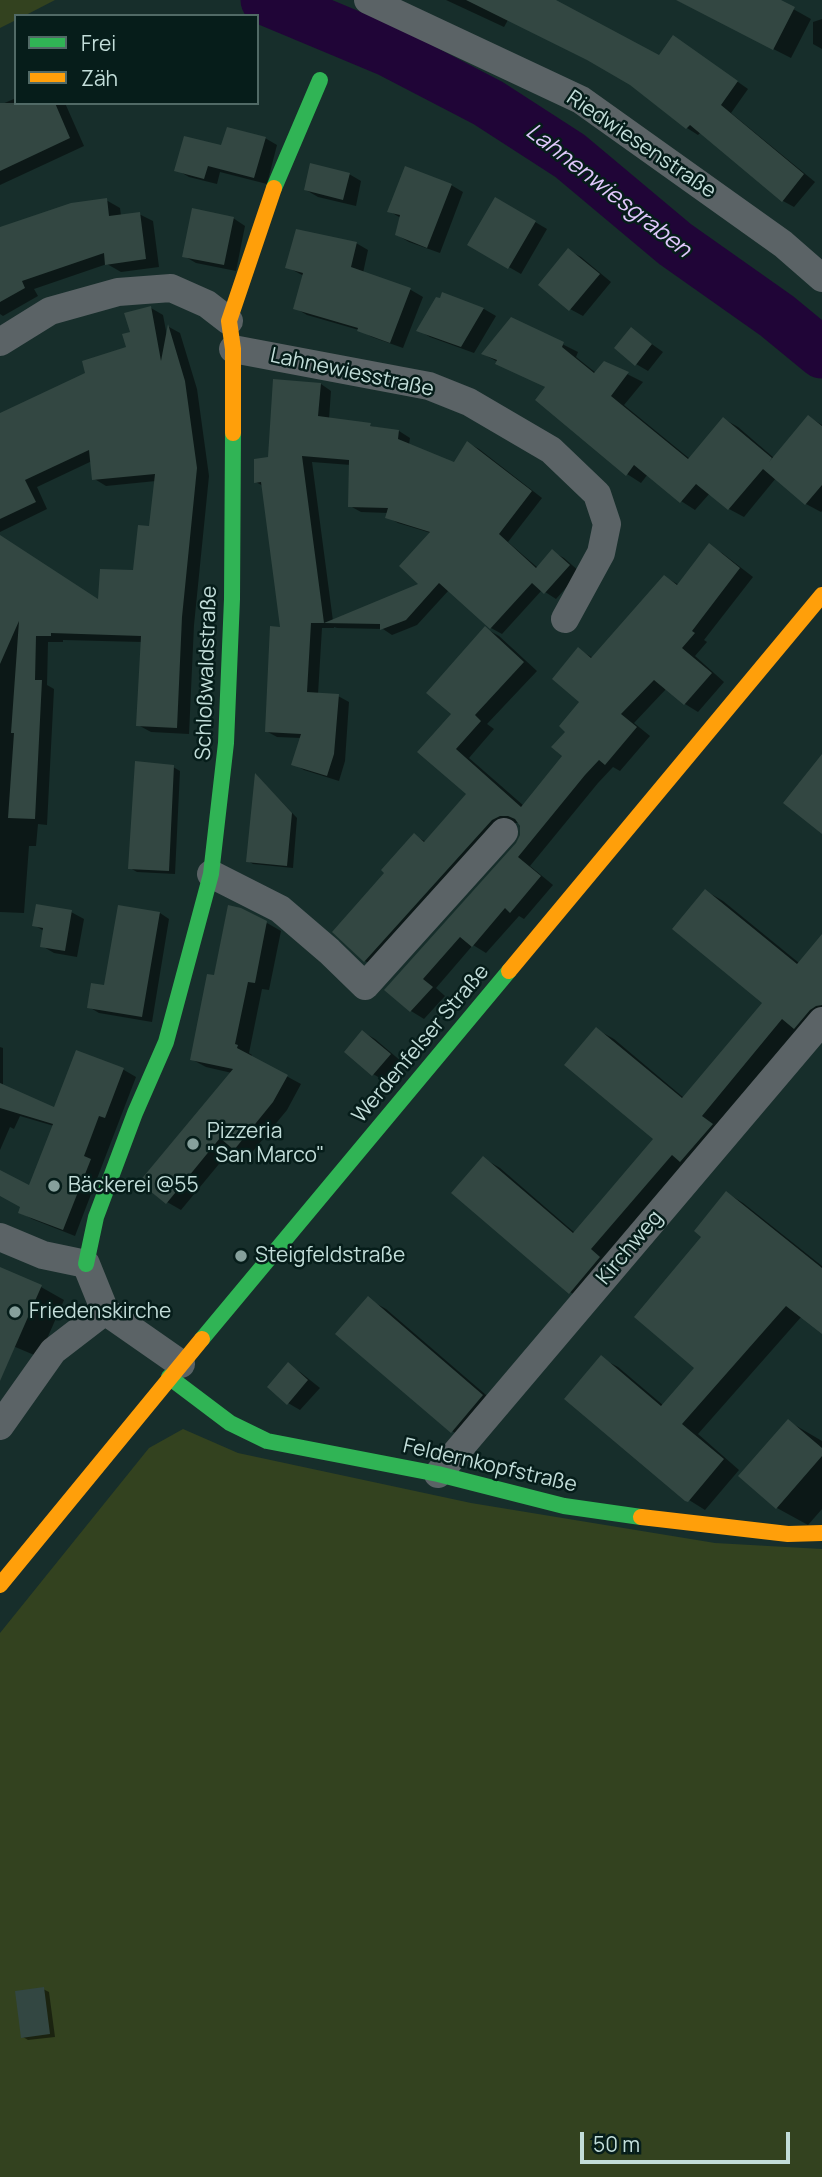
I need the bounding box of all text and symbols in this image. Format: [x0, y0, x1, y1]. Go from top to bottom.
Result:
legend [14, 14, 259, 105]
text: Frei [81, 29, 116, 57]
text: Zäh [81, 64, 118, 92]
street label: Riedwiesenstraße [562, 86, 720, 204]
water label: Lahnenwiesgraben [520, 118, 696, 264]
street label: Lahnewiesstraße [268, 343, 436, 403]
street label: Schloßwaldstraße [191, 585, 223, 761]
street label: Werdenfelser Straße [347, 960, 495, 1128]
place label: Pizzeria "San Marco" [207, 1119, 325, 1169]
marker: Pizzeria "San Marco" [185, 1136, 201, 1152]
place label: Bäckerei @55 [68, 1173, 199, 1199]
marker: Bäckerei @55 [46, 1178, 62, 1194]
street label: Kirchweg [592, 1206, 668, 1290]
place label: Steigfeldstraße [255, 1243, 405, 1269]
marker: Steigfeldstraße [233, 1248, 249, 1264]
place label: Friedenskirche [29, 1299, 171, 1325]
marker: Friedenskirche [7, 1304, 23, 1320]
street label: Feldernkopfstraße [401, 1434, 579, 1498]
scale bar [584, 2118, 794, 2162]
text: 50 m [593, 2130, 640, 2158]

